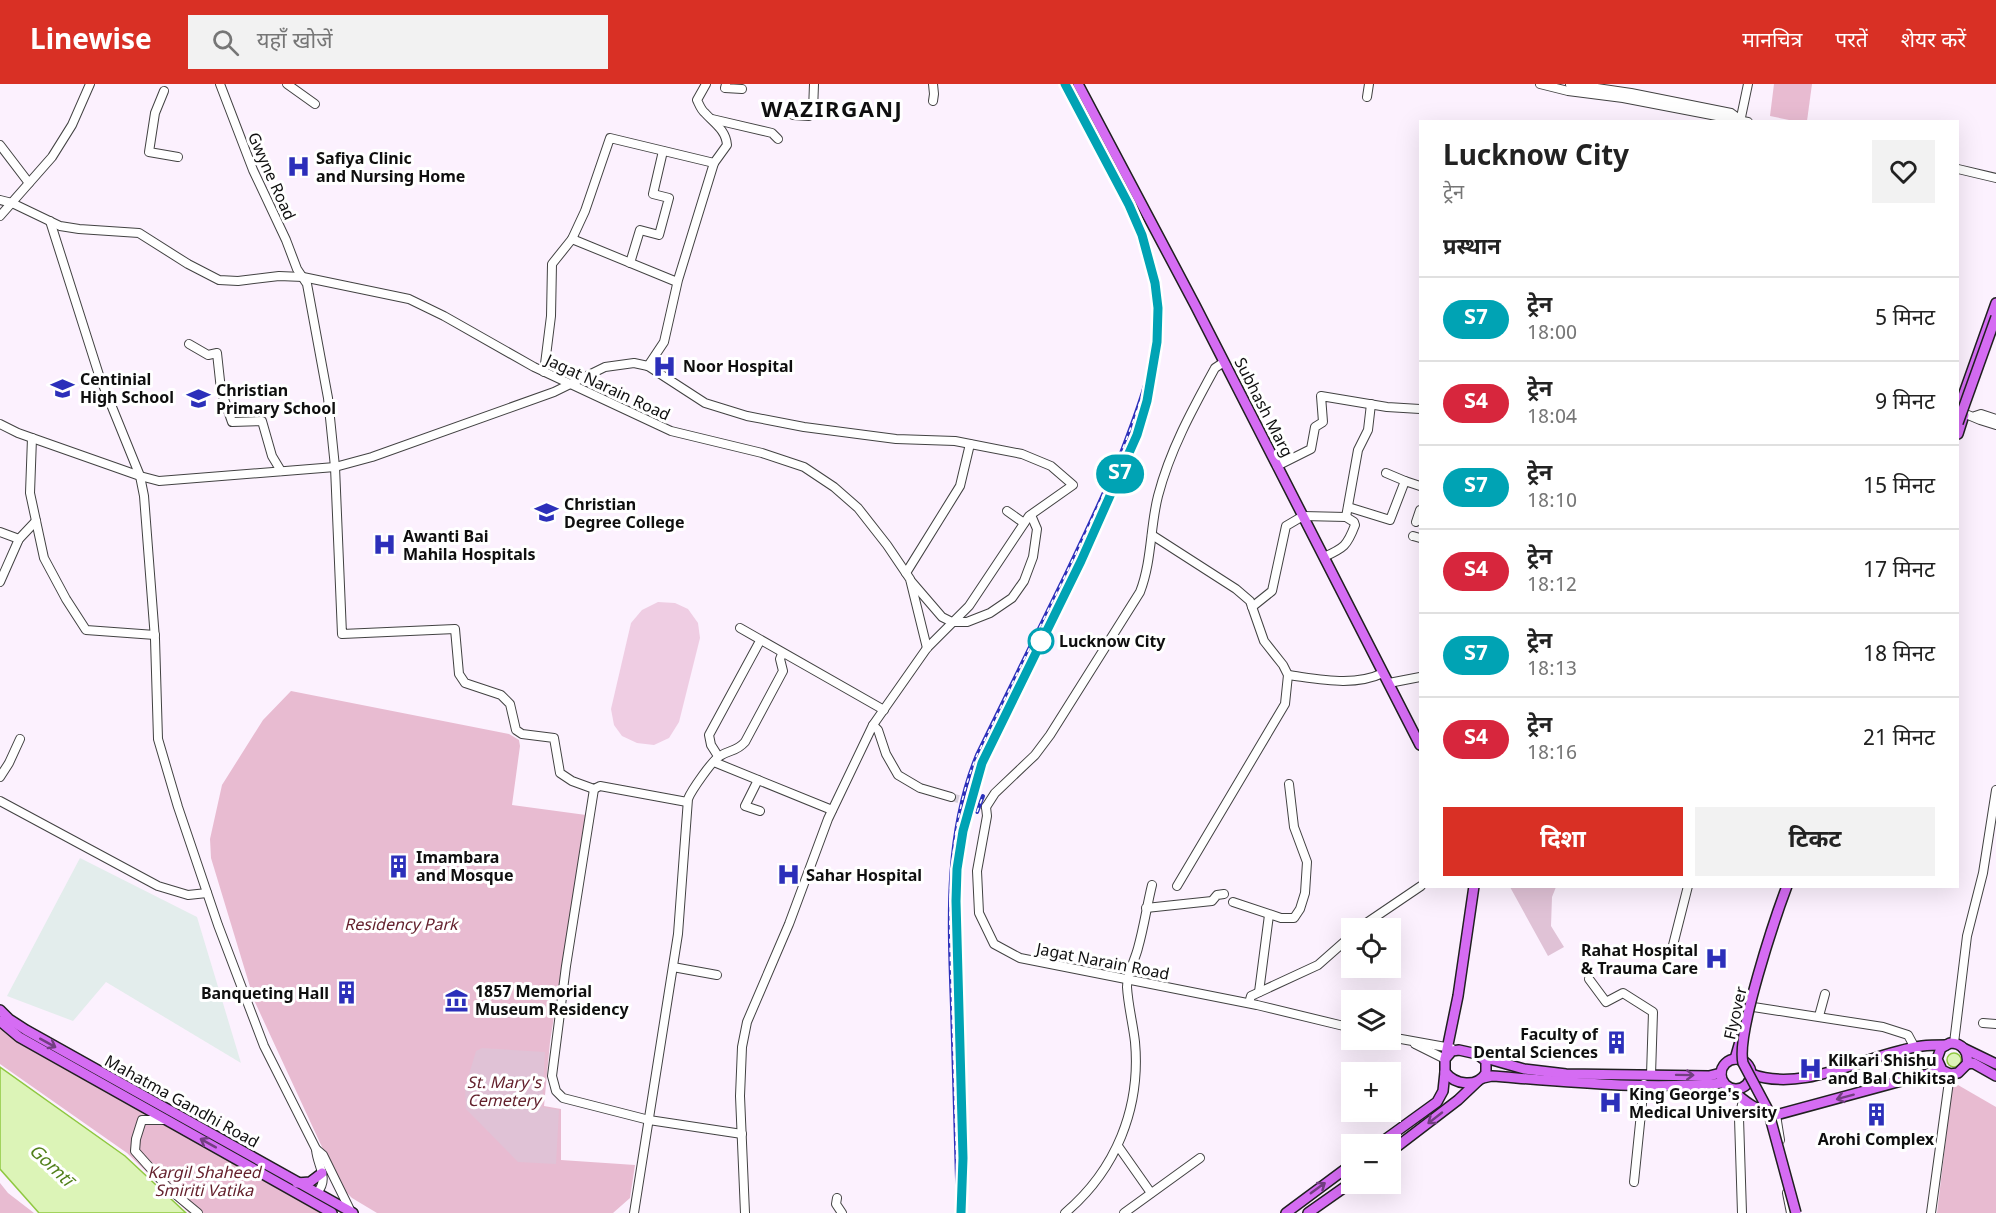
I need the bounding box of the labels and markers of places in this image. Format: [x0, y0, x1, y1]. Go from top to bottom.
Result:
place label: Safiya Clinic and Nursing Home [316, 150, 465, 189]
hospital icon: Safiya Clinic and Nursing Home [285, 154, 311, 180]
hospital icon: Noor Hospital [652, 353, 678, 379]
place label: Noor Hospital [683, 358, 793, 379]
place label: Centinial High School [80, 371, 174, 410]
school or university icon: Centinial High School [49, 375, 75, 401]
place label: Christian Primary School [216, 382, 336, 421]
school or university icon: Christian Primary School [185, 386, 211, 412]
place label: Christian Degree College [564, 496, 685, 535]
school or university icon: Christian Degree College [533, 500, 559, 526]
place label: Awanti Bai Mahila Hospitals [403, 528, 536, 567]
hospital icon: Awanti Bai Mahila Hospitals [372, 532, 398, 558]
marker: Lucknow City [1028, 628, 1054, 654]
place label: Lucknow City [1059, 633, 1166, 654]
place label: Imambara and Mosque [416, 849, 513, 888]
building icon: Imambara and Mosque [385, 853, 411, 879]
hospital icon: Sahar Hospital [775, 862, 801, 888]
place label: Sahar Hospital [806, 867, 922, 888]
place label: Rahat Hospital & Trauma Care [1581, 942, 1698, 981]
hospital icon: Rahat Hospital & Trauma Care [1703, 946, 1729, 972]
building icon: Banqueting Hall [334, 980, 360, 1006]
place label: 1857 Memorial Museum Residency [475, 983, 629, 1022]
place label: Banqueting Hall [201, 985, 329, 1006]
museum icon: 1857 Memorial Museum Residency [444, 987, 470, 1013]
place label: Faculty of Dental Sciences [1473, 1026, 1599, 1065]
building icon: Faculty of Dental Sciences [1603, 1030, 1629, 1056]
place label: Kilkari Shishu and Bal Chikitsa [1828, 1052, 1956, 1091]
hospital icon: Kilkari Shishu and Bal Chikitsa [1797, 1056, 1823, 1082]
place label: King George's Medical University [1629, 1086, 1778, 1125]
hospital icon: King George's Medical University [1598, 1090, 1624, 1116]
building icon: Arohi Complex [1863, 1101, 1889, 1127]
place label: Arohi Complex [1818, 1131, 1935, 1152]

